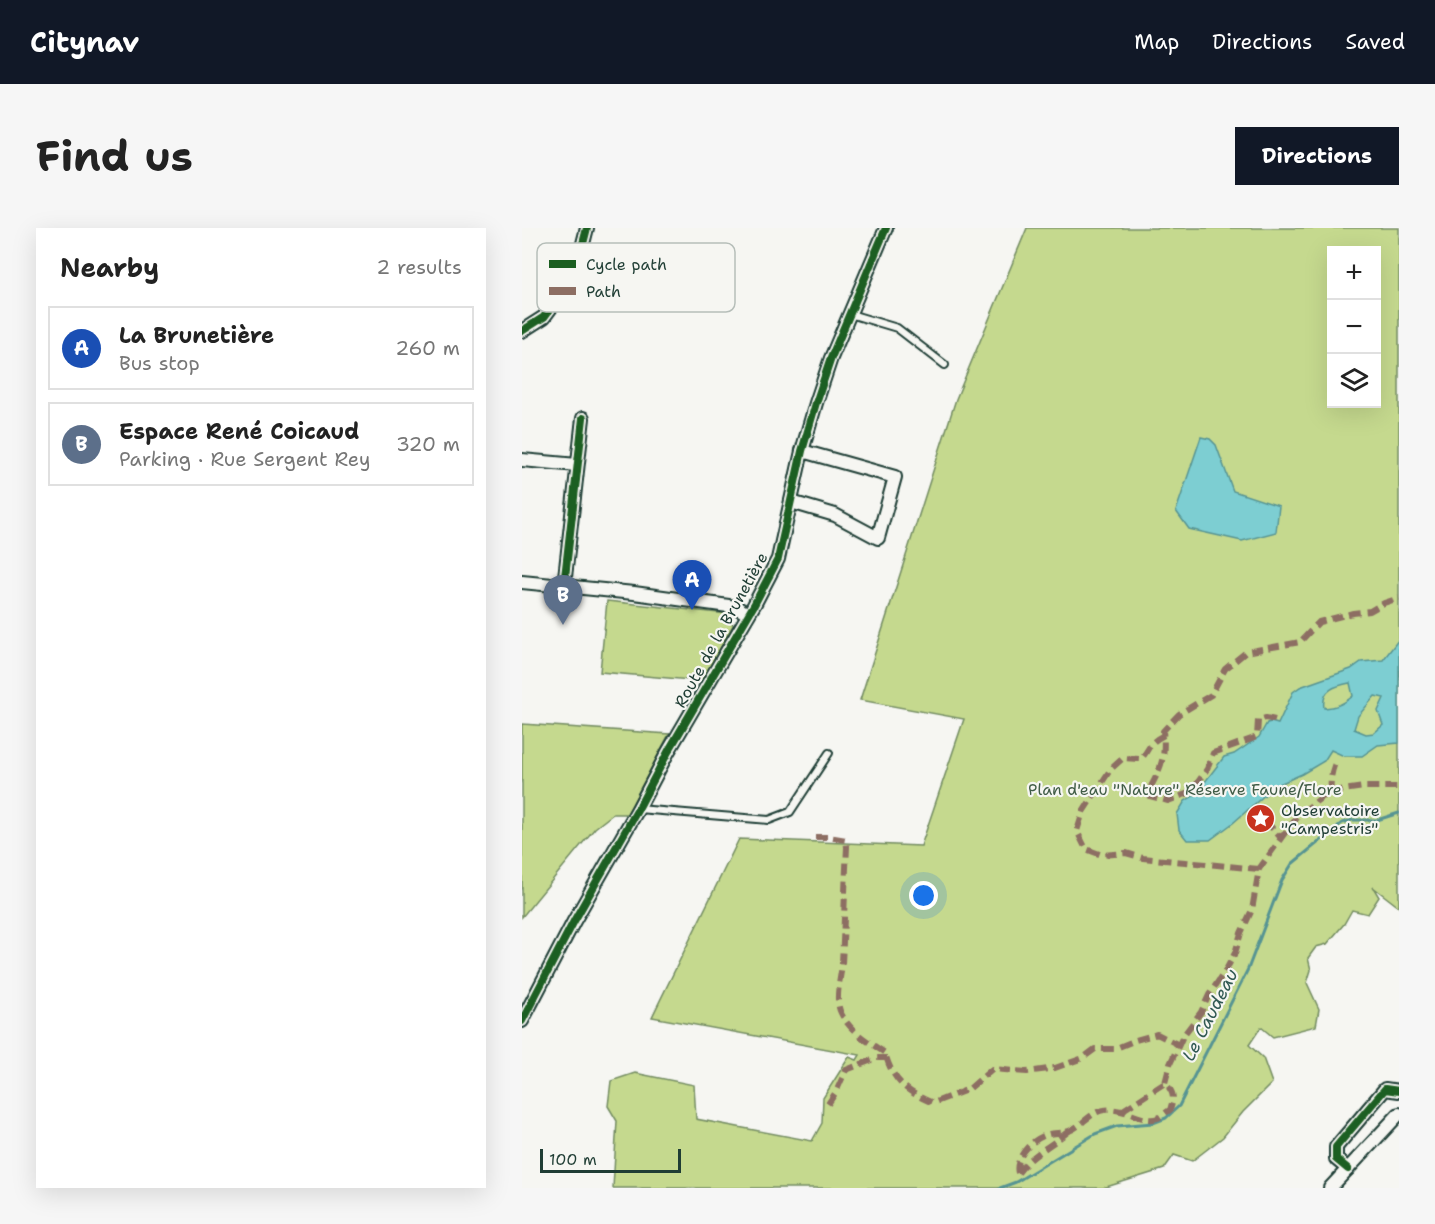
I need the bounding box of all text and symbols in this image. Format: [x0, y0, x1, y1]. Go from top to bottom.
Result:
text: Citynav [30, 23, 139, 61]
text: Map [1134, 28, 1179, 56]
text: Directions [1212, 28, 1312, 56]
text: Saved [1345, 28, 1405, 56]
button: Directions [1235, 127, 1399, 185]
text: Find us [36, 128, 193, 184]
legend [537, 243, 735, 312]
map controls [1327, 246, 1381, 408]
button: + [1327, 246, 1381, 300]
text: Nearby [60, 250, 159, 285]
text: 2 results [376, 254, 462, 280]
text: Cycle path [586, 254, 667, 275]
text: Path [586, 281, 621, 302]
button: − [1327, 300, 1381, 354]
text: La Brunetière [119, 321, 274, 350]
text: A [74, 335, 89, 361]
text: 260 m [395, 335, 460, 361]
text: Bus stop [119, 350, 200, 376]
button: layers [1327, 354, 1381, 408]
text: Espace René Coicaud [119, 417, 359, 446]
text: B [75, 431, 88, 457]
text: 320 m [396, 431, 460, 457]
text: Parking · Rue Sergent Rey [119, 446, 370, 472]
street label: Route de la Brunetière [669, 548, 773, 712]
pin: A [672, 560, 712, 610]
pin: B [544, 576, 582, 625]
park label: Plan d'eau "Nature" Réserve Faune/Flore [1028, 779, 1342, 800]
place label: Observatoire "Campestris" [1281, 800, 1380, 839]
place icon: Observatoire "Campestris" [1244, 803, 1276, 835]
your location [909, 881, 938, 910]
water label: Le Caudeau [1176, 965, 1244, 1065]
scale bar [540, 1146, 681, 1174]
text: 100 m [549, 1149, 597, 1170]

